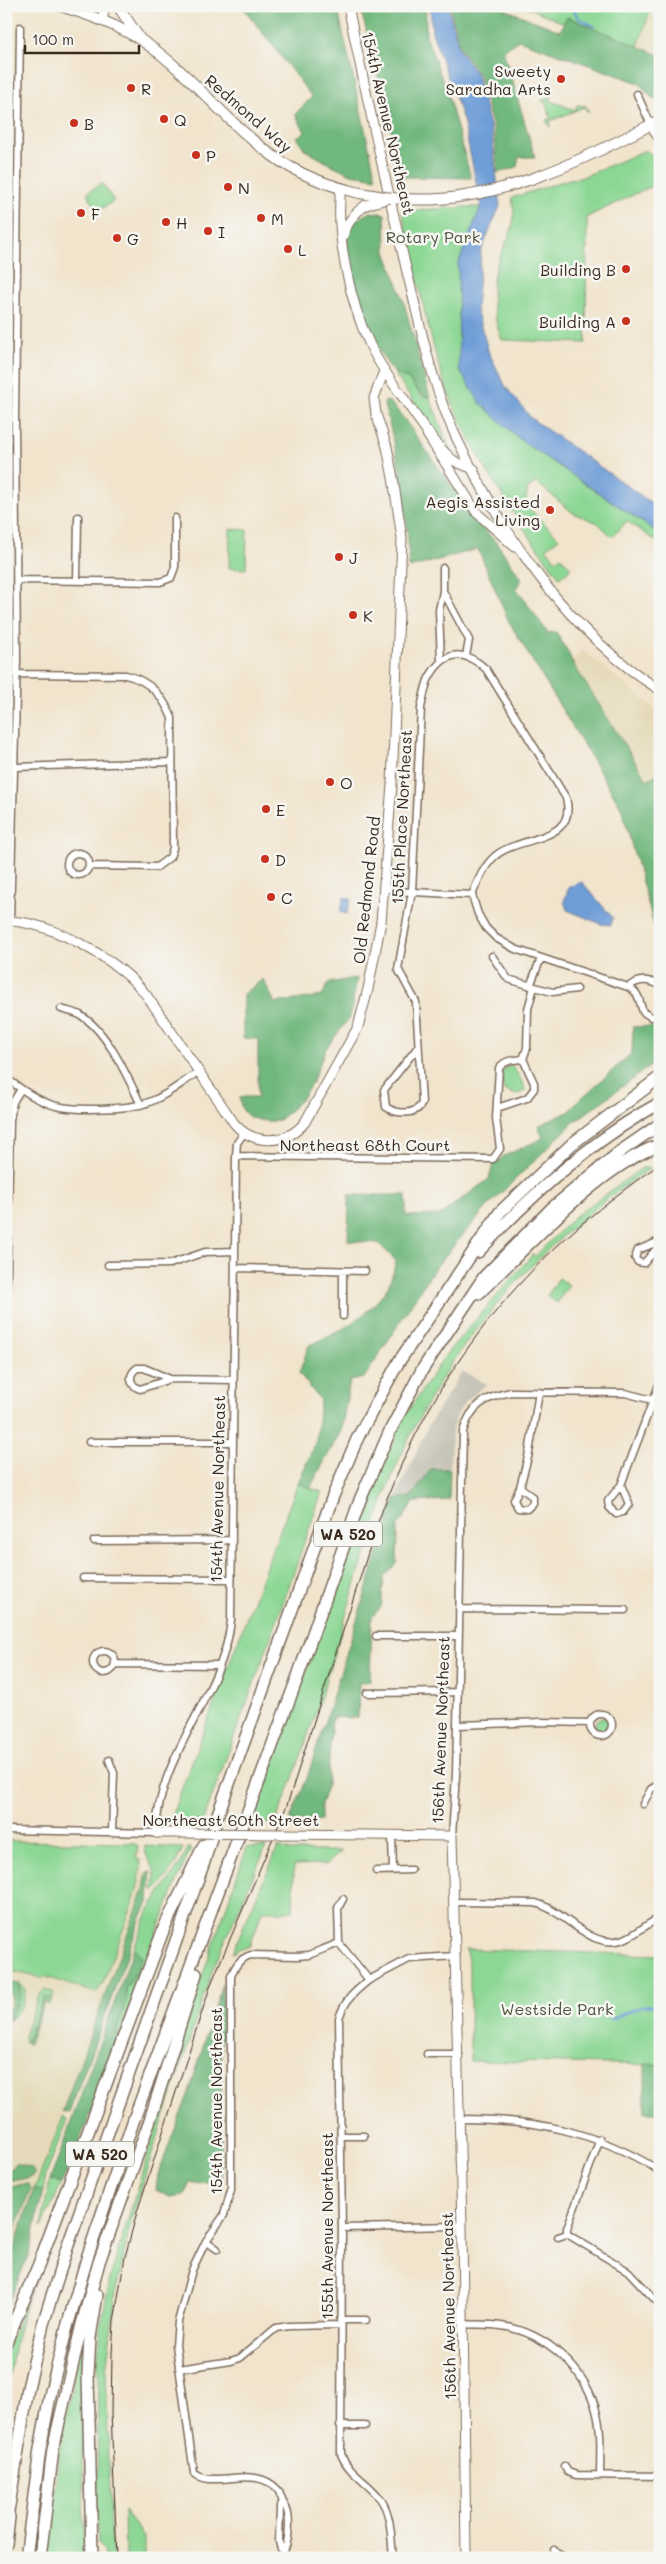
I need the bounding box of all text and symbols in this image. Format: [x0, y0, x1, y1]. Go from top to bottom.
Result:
scale bar [25, 22, 139, 54]
text: 100 m [32, 29, 74, 49]
street label: 154th Avenue Northeast [358, 29, 420, 217]
place label: Sweety Saradha Arts [446, 60, 551, 99]
street label: Redmond Way [201, 69, 297, 157]
marker: Sweety Saradha Arts [555, 73, 567, 85]
place label: R [141, 78, 151, 99]
marker: R [125, 82, 137, 94]
place label: Q [174, 109, 187, 130]
place label: B [84, 113, 94, 134]
marker: Q [158, 113, 170, 125]
marker: B [68, 117, 80, 129]
place label: P [206, 145, 216, 166]
marker: P [190, 149, 202, 161]
place label: N [238, 177, 250, 198]
marker: N [222, 181, 234, 193]
place label: F [91, 203, 100, 224]
marker: F [75, 207, 87, 219]
place label: M [271, 208, 284, 229]
place label: H [176, 212, 187, 233]
marker: M [255, 212, 267, 224]
marker: H [160, 216, 172, 228]
place label: I [218, 221, 225, 242]
marker: I [202, 225, 214, 237]
park label: Rotary Park [386, 226, 480, 247]
place label: G [127, 228, 139, 249]
marker: G [111, 232, 123, 244]
place label: L [298, 239, 307, 260]
marker: L [282, 243, 294, 255]
place label: Building B [540, 259, 616, 280]
marker: Building B [620, 263, 632, 275]
place label: Building A [539, 311, 616, 332]
marker: Building A [620, 315, 632, 327]
place label: Aegis Assisted Living [426, 491, 540, 530]
marker: Aegis Assisted Living [544, 504, 556, 516]
place label: J [349, 547, 358, 568]
marker: J [333, 551, 345, 563]
place label: K [363, 605, 373, 626]
marker: K [347, 609, 359, 621]
street label: 155th Place Northeast [386, 729, 416, 905]
place label: O [340, 772, 353, 793]
marker: O [324, 776, 336, 788]
place label: E [276, 799, 285, 820]
marker: E [260, 803, 272, 815]
street label: Old Redmond Road [348, 815, 384, 965]
place label: D [275, 849, 286, 870]
marker: D [259, 853, 271, 865]
place label: C [281, 887, 292, 908]
marker: C [265, 891, 277, 903]
street label: Northeast 68th Court [280, 1134, 450, 1155]
street label: 154th Avenue Northeast [205, 1395, 229, 1583]
road number: WA 520 [314, 1522, 382, 1546]
street label: 156th Avenue Northeast [426, 1636, 454, 1824]
street label: Northeast 60th Street [143, 1809, 319, 1830]
park label: Westside Park [501, 1998, 613, 2019]
street label: 154th Avenue Northeast [205, 2007, 226, 2195]
street label: 155th Avenue Northeast [316, 2132, 337, 2320]
road number: WA 520 [66, 2142, 134, 2166]
street label: 156th Avenue Northeast [436, 2212, 460, 2400]

